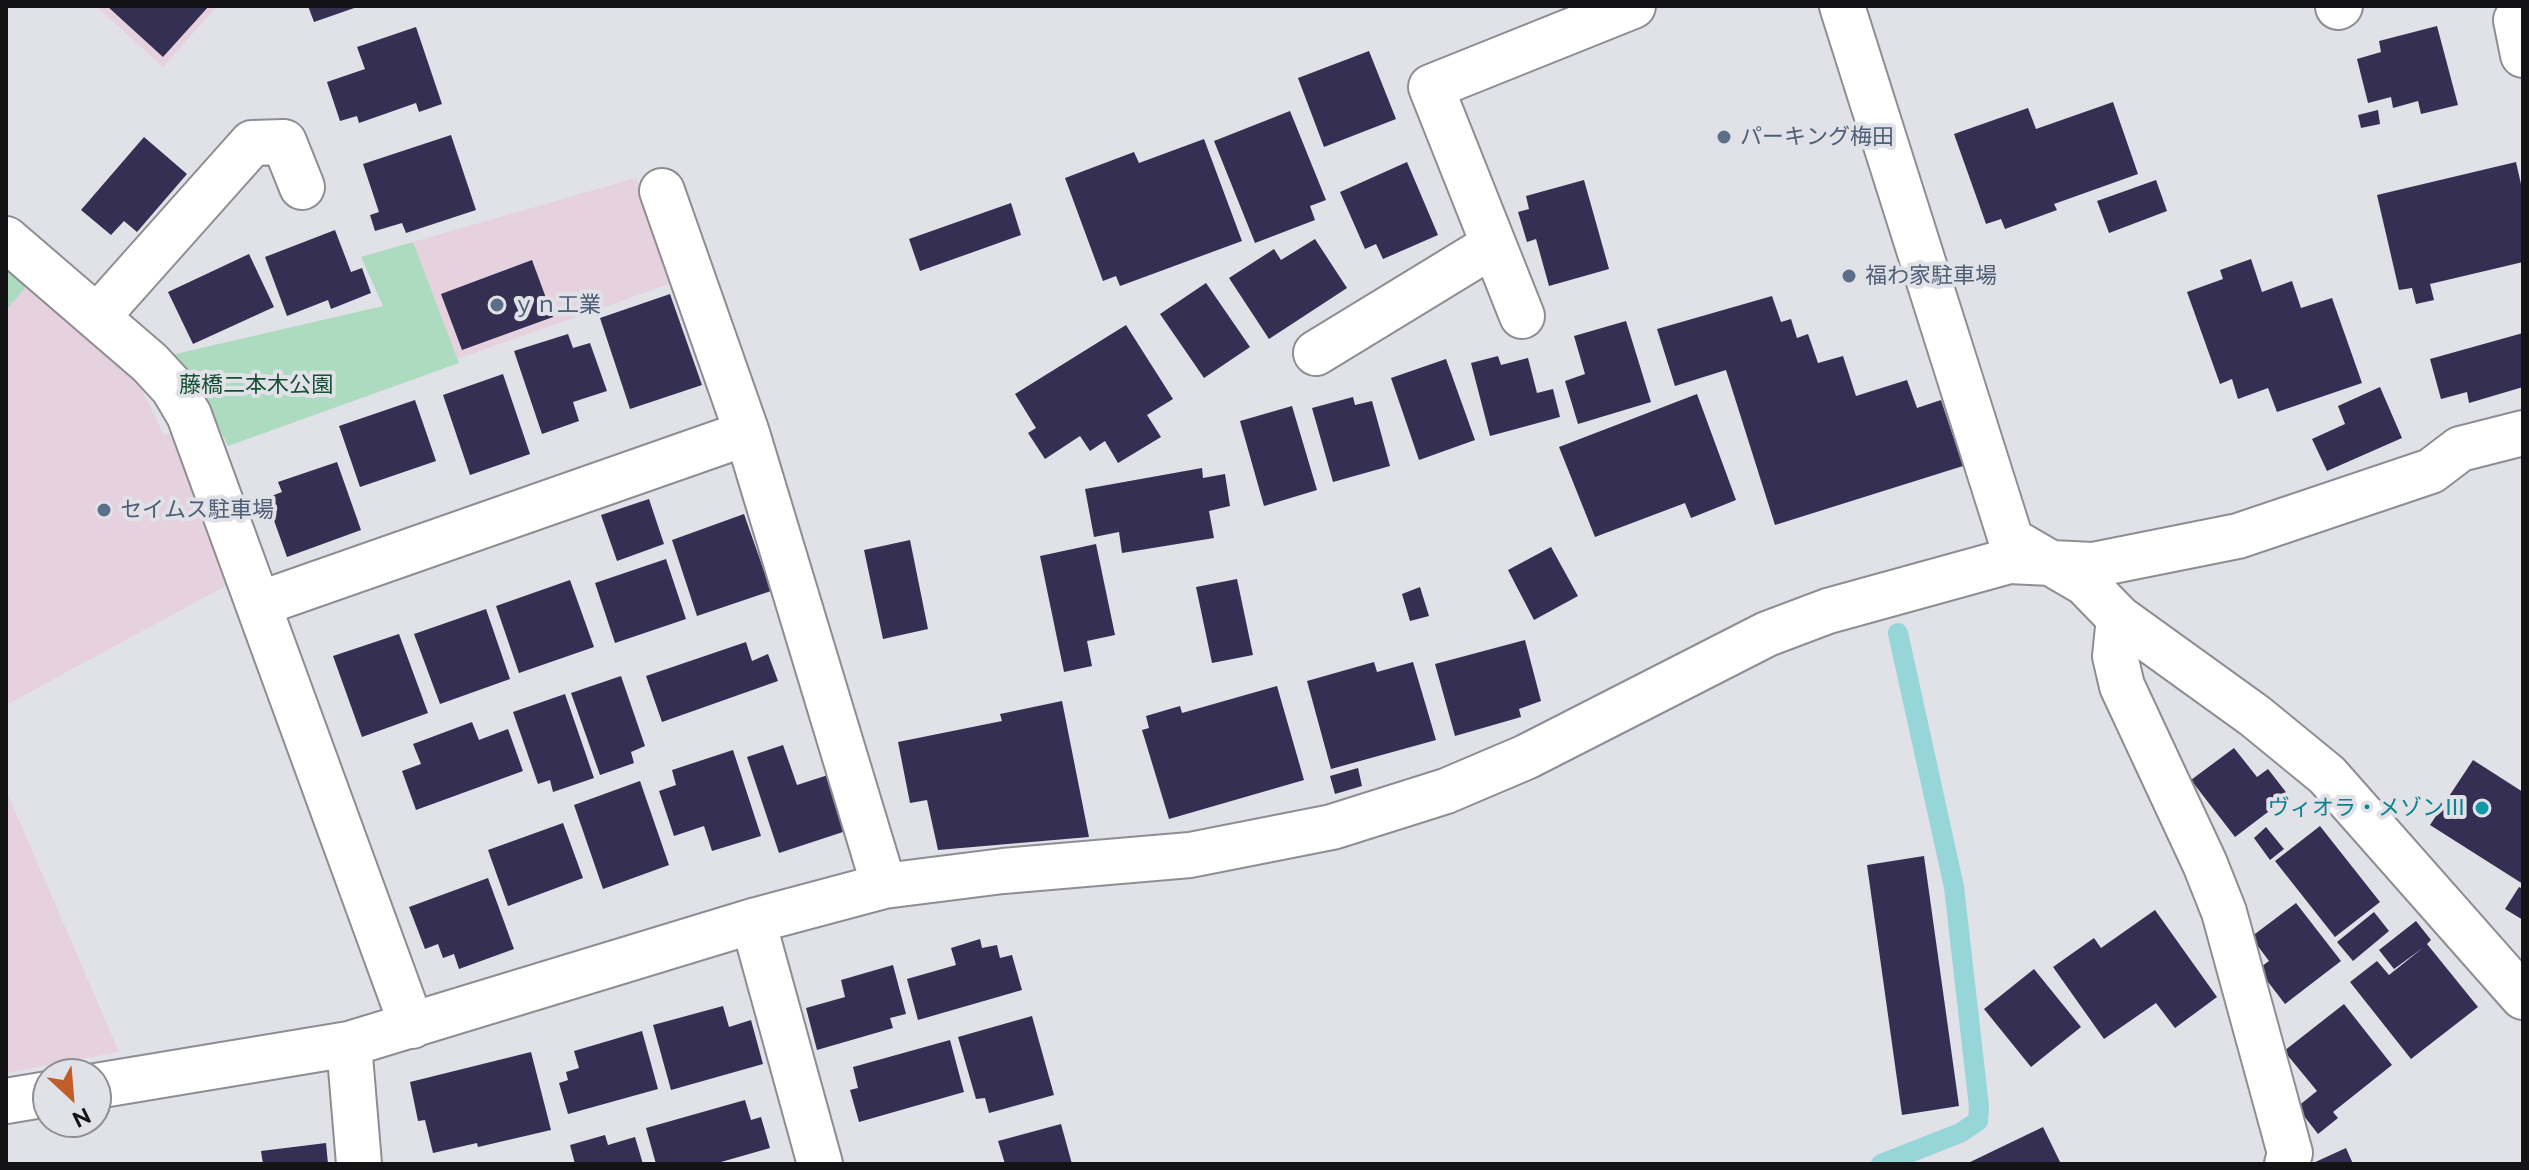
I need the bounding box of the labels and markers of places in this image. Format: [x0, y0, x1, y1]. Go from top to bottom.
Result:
place label: パーキング梅田 [1740, 124, 1894, 150]
marker: パーキング梅田 [1715, 128, 1733, 146]
place label: 福わ家駐車場 [1865, 263, 1997, 289]
marker: 福わ家駐車場 [1840, 267, 1858, 285]
place label: ｙｎ工業 [513, 292, 601, 318]
marker: ｙｎ工業 [488, 296, 506, 314]
place label: セイムス駐車場 [120, 497, 274, 523]
marker: セイムス駐車場 [95, 501, 113, 519]
place label: ヴィオラ・メゾンⅢ [2268, 795, 2466, 821]
marker: ヴィオラ・メゾンⅢ [2473, 799, 2491, 817]

